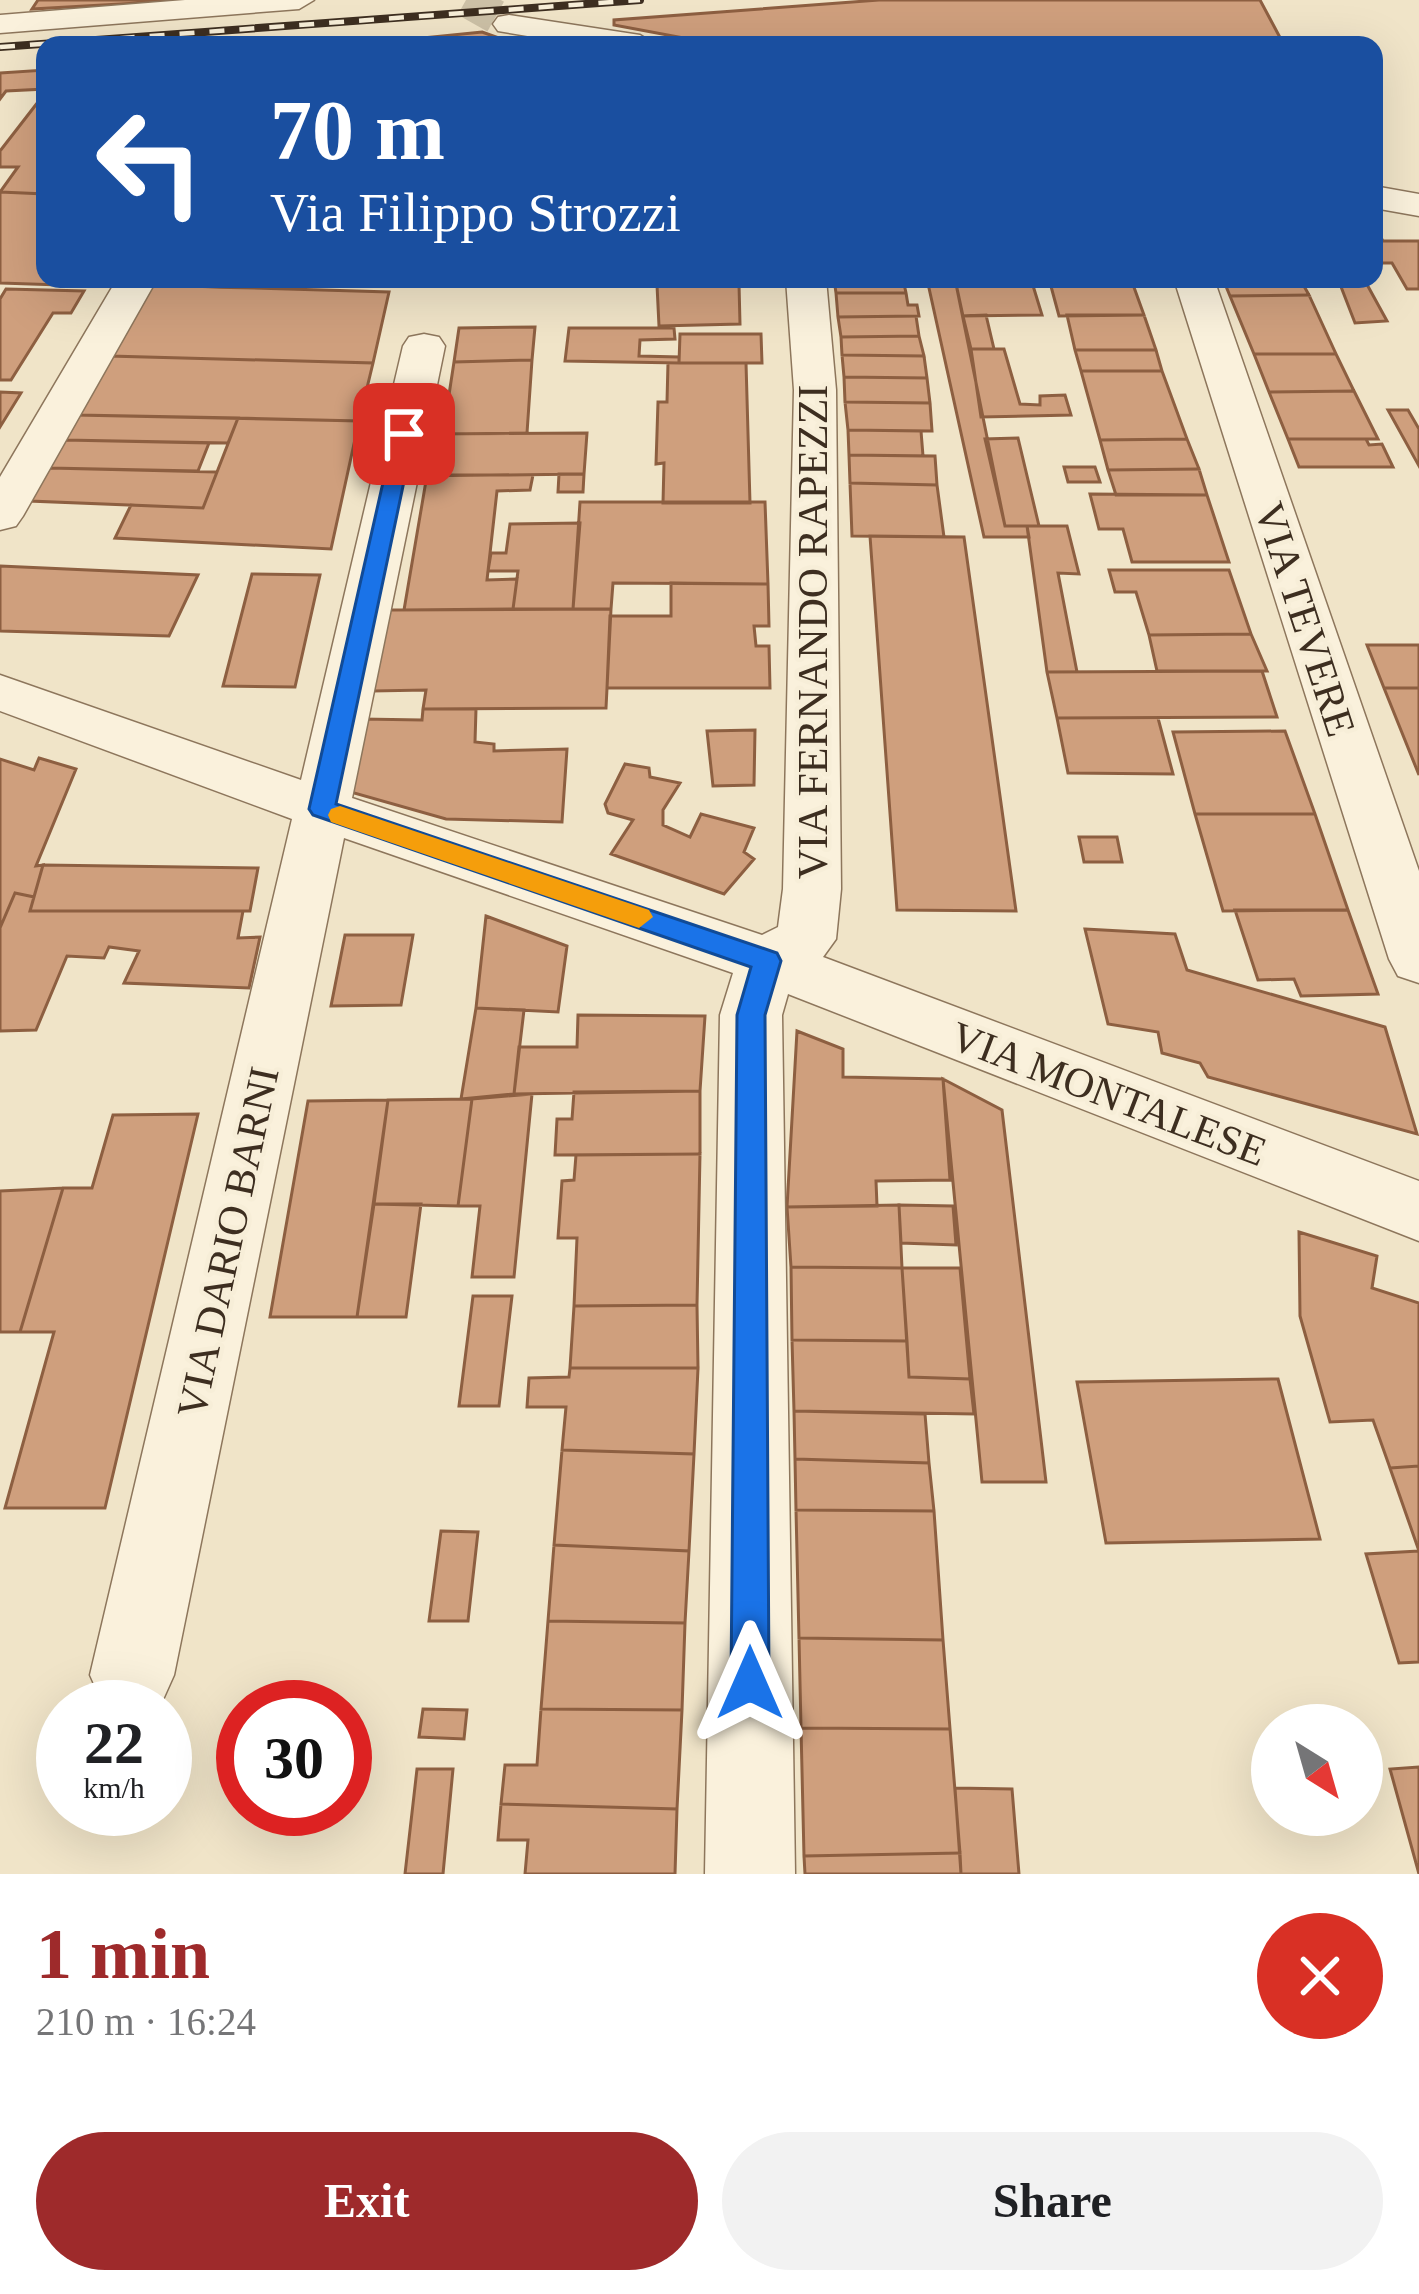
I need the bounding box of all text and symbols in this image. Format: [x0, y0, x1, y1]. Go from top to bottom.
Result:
icon: left [72, 84, 228, 240]
text: 70 m [270, 84, 445, 177]
text: Via Filippo Strozzi [270, 183, 681, 243]
pin [353, 383, 455, 485]
street label: VIA FERNANDO RAPEZZI [790, 385, 836, 879]
icon: arrive [371, 401, 437, 467]
street label: VIA TEVERE [1246, 497, 1364, 742]
street label: VIA MONTALESE [945, 1013, 1273, 1175]
street label: VIA DARIO BARNI [168, 1063, 288, 1422]
position arrow [687, 1620, 813, 1746]
speed limit sign: 30 [216, 1680, 372, 1836]
north arrow [1251, 1704, 1383, 1836]
map controls [1251, 1704, 1383, 1836]
text: 22 [84, 1710, 144, 1776]
text: km/h [83, 1771, 145, 1804]
button: close [1257, 1913, 1383, 2039]
text: 1 min [36, 1914, 210, 1994]
text: 210 m · 16:24 [36, 2000, 256, 2043]
button: Exit [36, 2132, 698, 2270]
button: Share [722, 2132, 1383, 2270]

